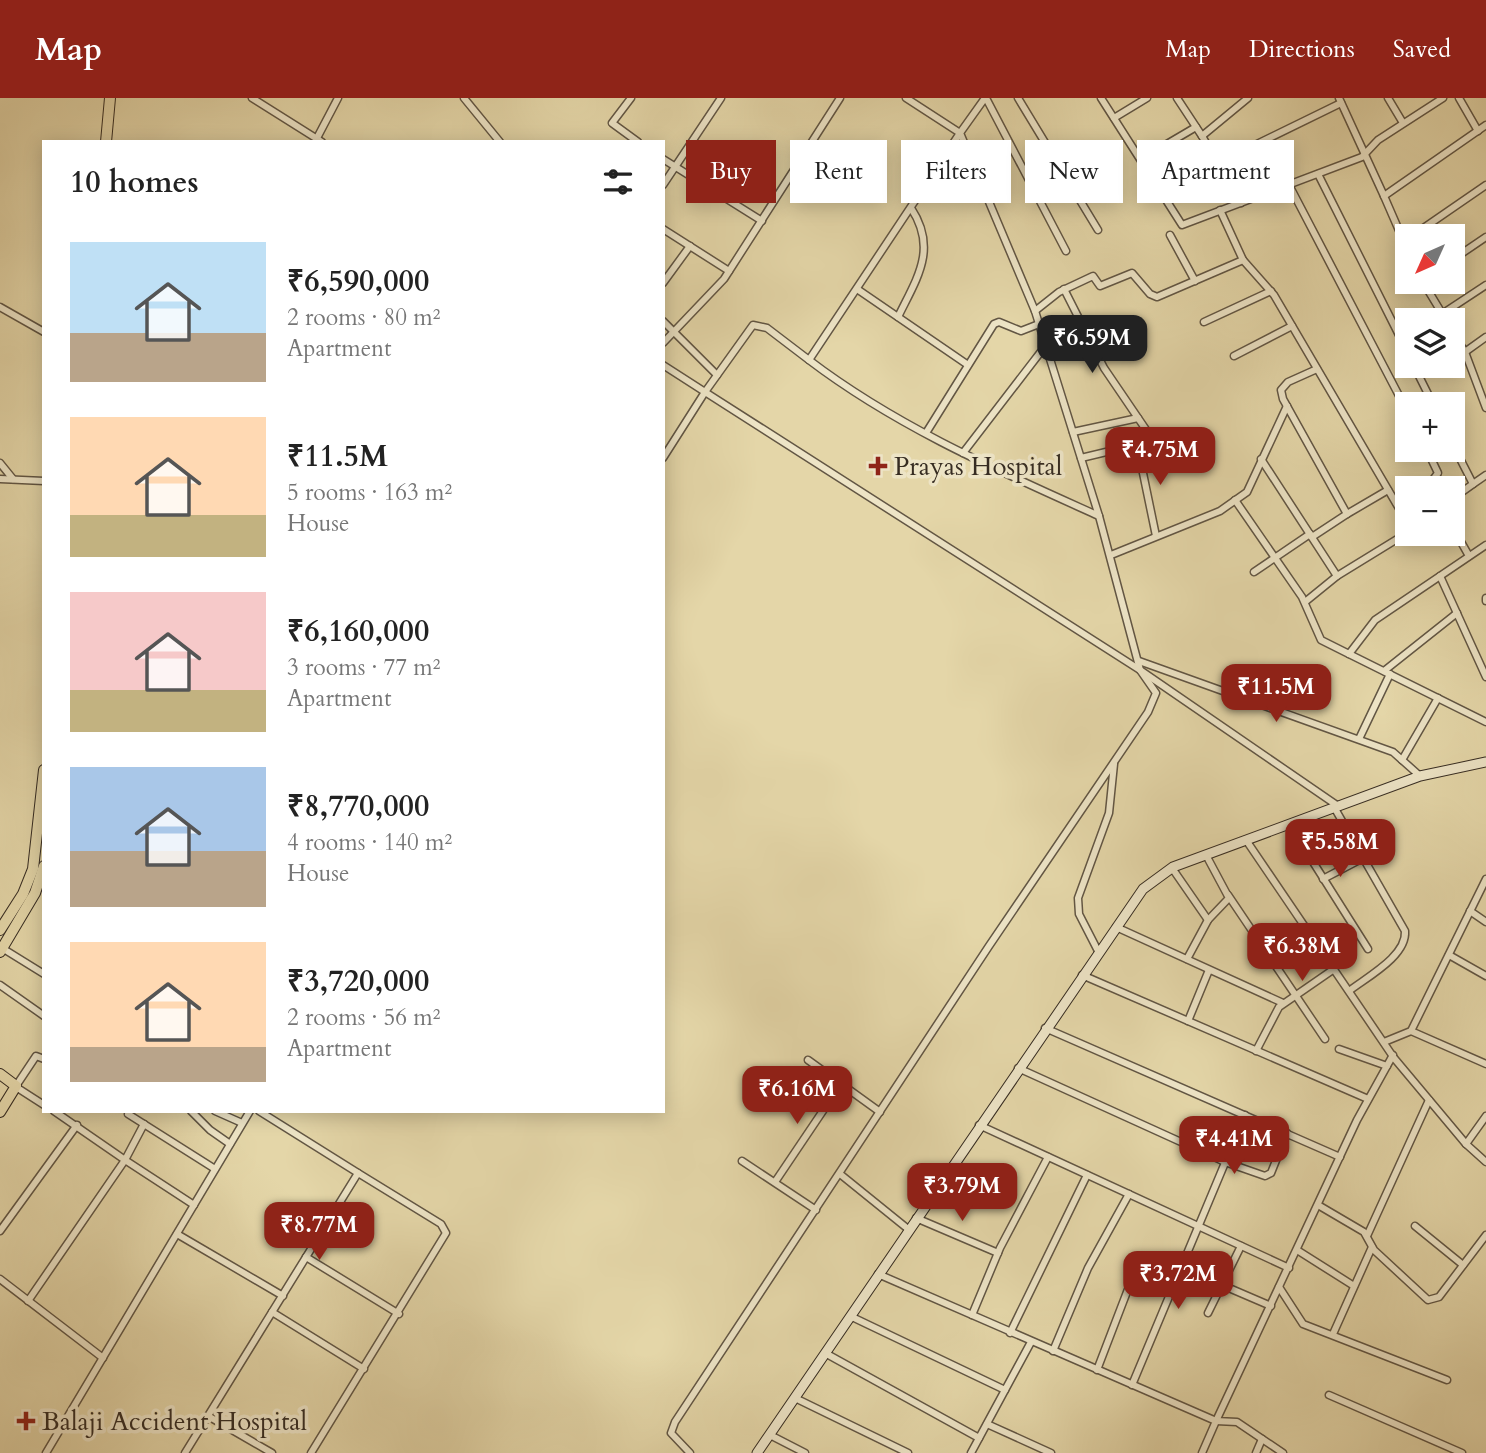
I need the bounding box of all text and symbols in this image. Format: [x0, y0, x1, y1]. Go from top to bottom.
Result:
text: Map [35, 27, 102, 72]
text: Map [1165, 33, 1211, 66]
text: Directions [1249, 33, 1355, 66]
text: Saved [1393, 33, 1451, 66]
chip: Buy [686, 140, 776, 203]
chip: Rent [790, 140, 887, 203]
chip: Filters [901, 140, 1011, 203]
chip: New [1025, 140, 1123, 203]
chip: Apartment [1137, 140, 1294, 203]
text: 10 homes [70, 162, 199, 203]
icon: filters [599, 163, 637, 201]
north arrow [1395, 224, 1465, 294]
map controls [1395, 224, 1465, 546]
text: ₹6,590,000 [287, 261, 429, 302]
icon: home [126, 270, 210, 354]
text: 2 rooms · 80 m² [287, 302, 440, 333]
button: layers [1395, 308, 1465, 378]
pin: ₹6.59M [1035, 316, 1149, 375]
text: ₹6.59M [1053, 322, 1131, 353]
text: Apartment [287, 333, 391, 364]
button: + [1395, 392, 1465, 462]
pin: ₹4.75M [1103, 428, 1217, 487]
text: ₹4.75M [1121, 434, 1199, 465]
text: ₹11.5M [287, 436, 388, 477]
icon: home [126, 445, 210, 529]
place label: Prayas Hospital [894, 449, 1063, 484]
marker: Prayas Hospital [868, 456, 888, 476]
button: − [1395, 476, 1465, 546]
text: 5 rooms · 163 m² [287, 477, 452, 508]
text: House [287, 508, 349, 539]
text: ₹6,160,000 [287, 611, 429, 652]
icon: home [126, 620, 210, 704]
text: 3 rooms · 77 m² [287, 652, 440, 683]
pin: ₹11.5M [1219, 664, 1333, 724]
text: ₹11.5M [1237, 671, 1315, 702]
text: Apartment [287, 683, 391, 714]
text: ₹8,770,000 [287, 786, 429, 827]
icon: home [126, 795, 210, 879]
pin: ₹5.58M [1283, 820, 1397, 879]
text: ₹5.58M [1301, 826, 1379, 857]
text: 4 rooms · 140 m² [287, 827, 452, 858]
text: House [287, 858, 349, 889]
pin: ₹6.38M [1245, 924, 1359, 983]
text: ₹6.38M [1263, 930, 1341, 961]
text: ₹3,720,000 [287, 961, 429, 1002]
icon: home [126, 970, 210, 1054]
text: 2 rooms · 56 m² [287, 1002, 440, 1033]
text: Apartment [287, 1033, 391, 1064]
pin: ₹6.16M [740, 1066, 854, 1126]
text: ₹6.16M [758, 1073, 836, 1104]
pin: ₹4.41M [1177, 1116, 1291, 1176]
text: ₹4.41M [1195, 1123, 1273, 1154]
pin: ₹3.79M [905, 1164, 1019, 1223]
text: ₹3.79M [923, 1170, 1001, 1201]
pin: ₹8.77M [262, 1202, 376, 1262]
text: ₹8.77M [280, 1209, 358, 1240]
pin: ₹3.72M [1121, 1252, 1235, 1311]
text: ₹3.72M [1139, 1258, 1217, 1289]
place label: Balaji Accident Hospital [42, 1404, 308, 1439]
marker: Balaji Accident Hospital [16, 1411, 36, 1431]

